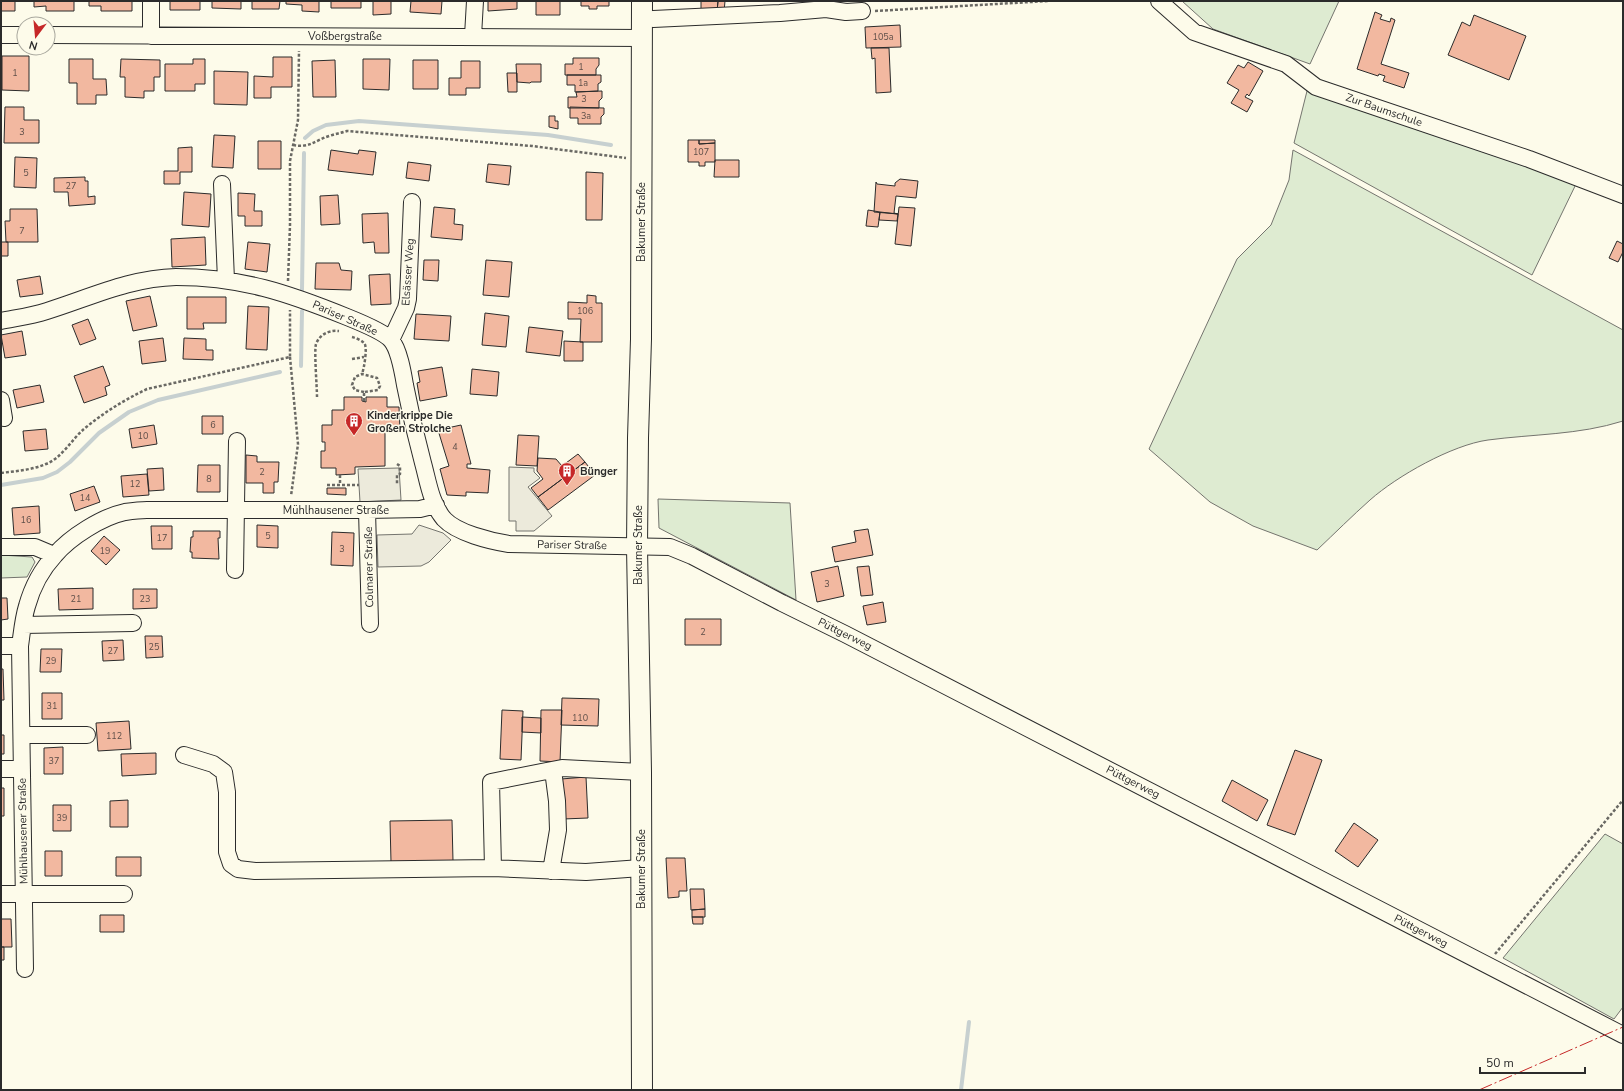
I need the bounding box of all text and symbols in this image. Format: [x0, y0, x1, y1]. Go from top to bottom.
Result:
north arrow [16, 16, 56, 56]
street label: Voßbergstraße [307, 29, 382, 44]
house number: 105a [873, 31, 894, 43]
text: N [27, 37, 39, 53]
house number: 1 [578, 61, 584, 73]
house number: 1 [12, 67, 18, 79]
house number: 1a [578, 77, 588, 89]
street label: Zur Baumschule [1344, 90, 1424, 130]
house number: 3 [581, 93, 587, 105]
house number: 3a [581, 110, 591, 122]
house number: 3 [19, 126, 25, 138]
house number: 107 [693, 146, 709, 158]
house number: 5 [23, 167, 29, 179]
house number: 27 [66, 180, 76, 192]
street label: Bakumer Straße [634, 182, 649, 262]
house number: 7 [19, 225, 25, 237]
street label: Elsässer Weg [398, 238, 418, 306]
street label: Pariser Straße [310, 297, 380, 339]
house number: 106 [577, 305, 593, 317]
place label: Kinderkrippe Die Großen Strolche [367, 408, 453, 436]
building icon: Kinderkrippe Die Großen Strolche [344, 411, 364, 436]
house number: 6 [210, 419, 216, 431]
house number: 10 [138, 430, 148, 442]
house number: 4 [452, 441, 458, 453]
building icon: Bünger [557, 461, 577, 486]
place label: Bünger [580, 464, 618, 479]
house number: 2 [259, 466, 265, 478]
house number: 8 [206, 473, 212, 485]
house number: 12 [130, 478, 140, 490]
house number: 14 [80, 492, 91, 504]
street label: Mühlhausener Straße [283, 503, 389, 518]
street label: Bakumer Straße [631, 505, 646, 585]
house number: 16 [21, 514, 31, 526]
street label: Colmarer Straße [361, 526, 377, 608]
house number: 5 [265, 530, 271, 542]
house number: 17 [157, 532, 167, 544]
street label: Pariser Straße [537, 537, 607, 553]
house number: 3 [339, 543, 345, 555]
house number: 19 [100, 545, 110, 557]
house number: 3 [824, 578, 830, 590]
house number: 21 [71, 593, 81, 605]
house number: 23 [140, 593, 150, 605]
street label: Püttgerweg [815, 614, 875, 654]
house number: 2 [700, 626, 706, 638]
house number: 25 [149, 641, 159, 653]
house number: 27 [108, 645, 118, 657]
house number: 29 [46, 655, 56, 667]
house number: 31 [47, 700, 57, 712]
house number: 110 [572, 712, 588, 724]
house number: 112 [106, 730, 122, 742]
house number: 37 [49, 755, 59, 767]
street label: Püttgerweg [1103, 762, 1163, 802]
street label: Mühlhausener Straße [15, 778, 31, 884]
house number: 39 [57, 812, 67, 824]
street label: Bakumer Straße [634, 829, 649, 909]
street label: Püttgerweg [1391, 911, 1451, 951]
scale bar [1480, 1049, 1585, 1075]
text: 50 m [1486, 1055, 1514, 1071]

